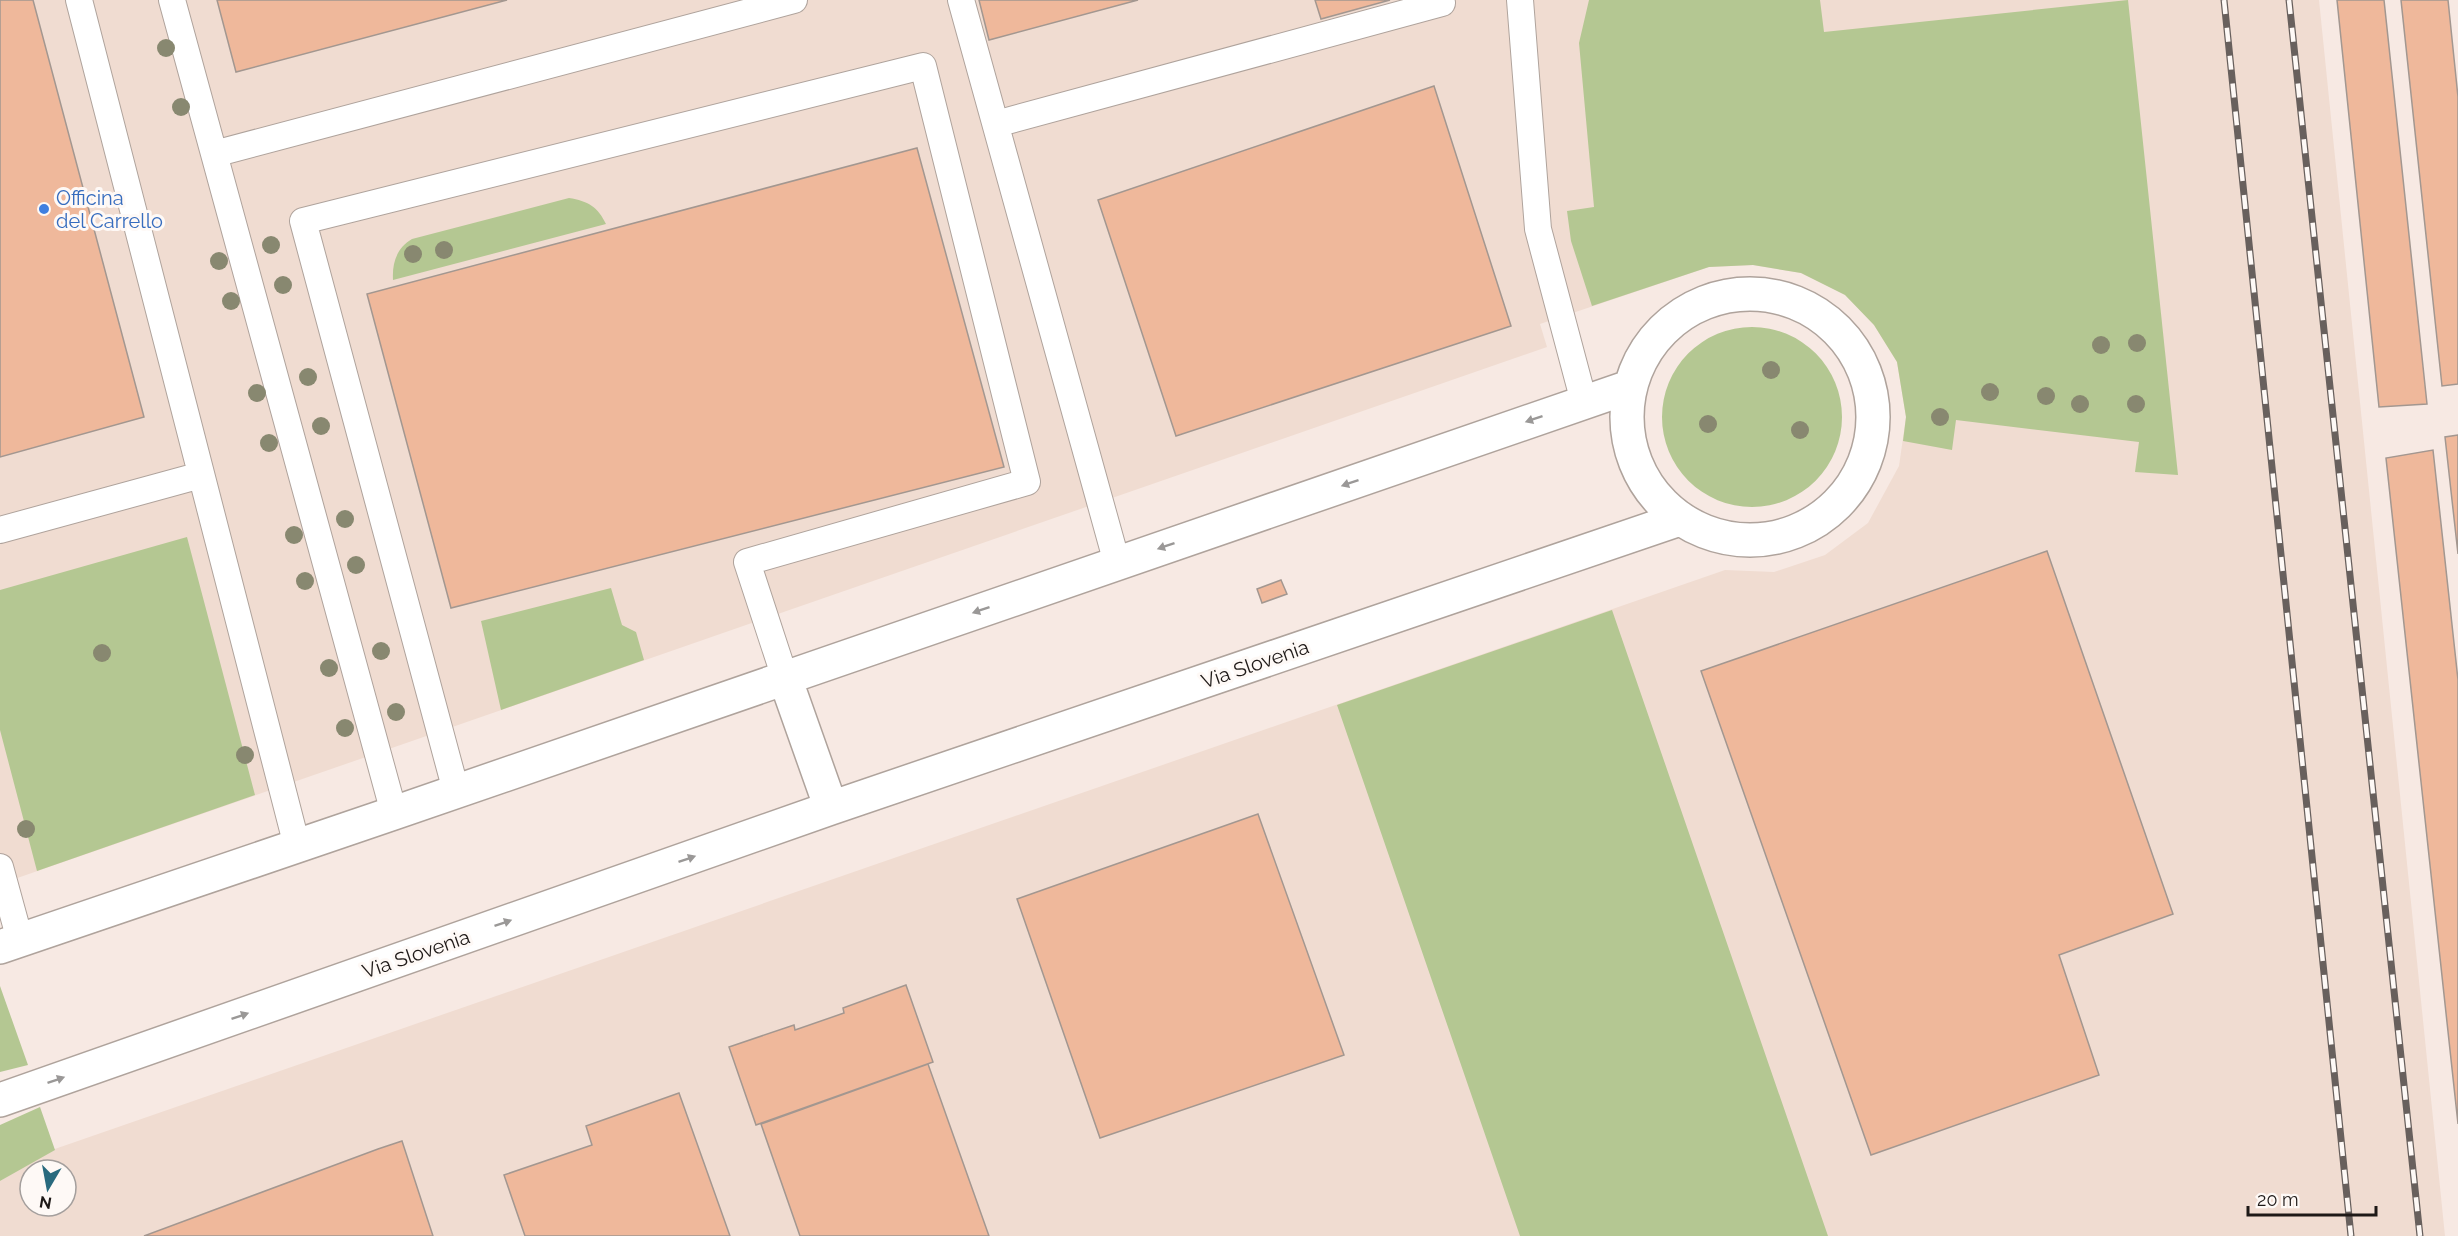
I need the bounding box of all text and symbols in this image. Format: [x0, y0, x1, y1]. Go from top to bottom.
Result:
place label: Officina del Carrello [56, 186, 163, 233]
marker: Officina del Carrello [37, 202, 51, 216]
one-way arrow [1525, 415, 1543, 425]
one-way arrow [1341, 478, 1359, 488]
one-way arrow [1156, 542, 1174, 552]
one-way arrow [972, 606, 990, 616]
street label: Via Slovenia [1198, 634, 1312, 694]
one-way arrow [678, 853, 696, 863]
one-way arrow [494, 918, 512, 928]
street label: Via Slovenia [359, 924, 473, 984]
one-way arrow [231, 1010, 249, 1020]
one-way arrow [47, 1075, 65, 1085]
north arrow [18, 1158, 78, 1218]
scale bar [2248, 1179, 2376, 1217]
text: 20 m [2257, 1189, 2299, 1210]
text: N [38, 1192, 53, 1213]

